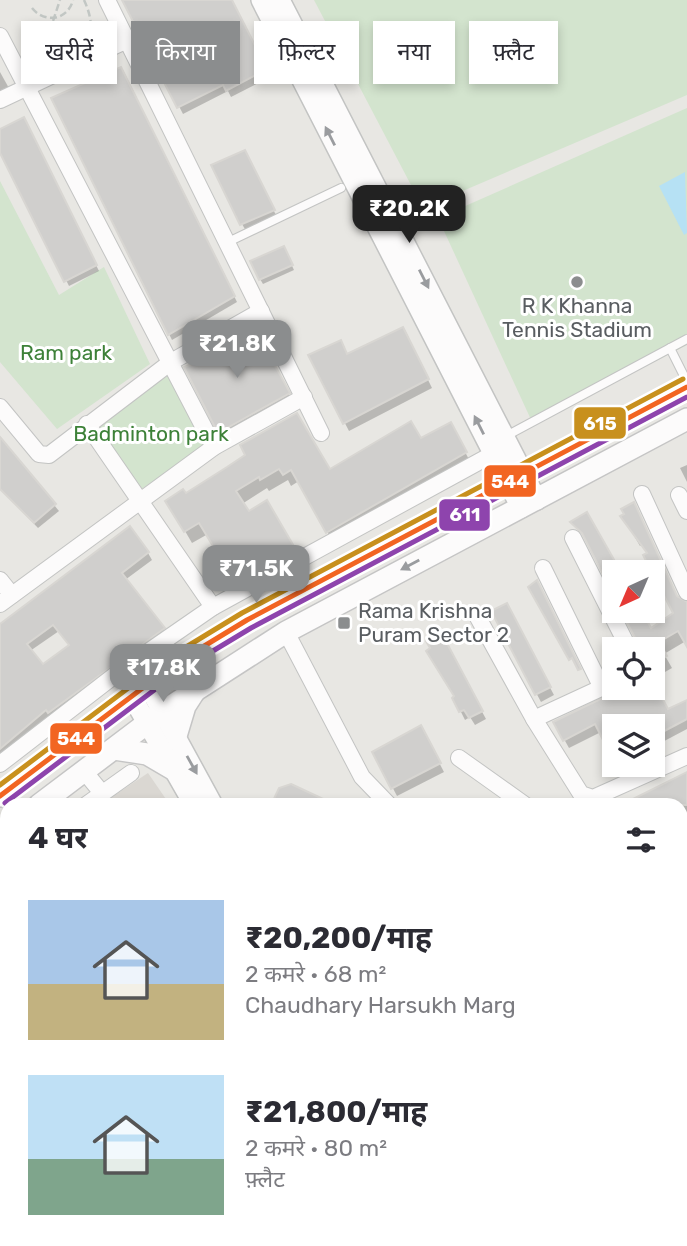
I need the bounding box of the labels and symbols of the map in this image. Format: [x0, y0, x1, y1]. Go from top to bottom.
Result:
one-way arrow [325, 126, 336, 146]
pin: ₹20.2K [352, 186, 466, 245]
one-way arrow [417, 269, 429, 289]
marker: R K Khanna Tennis Stadium [569, 274, 585, 290]
place label: R K Khanna Tennis Stadium [502, 293, 652, 342]
pin: ₹21.8K [180, 320, 294, 380]
park label: Ram park [20, 340, 112, 365]
line badge: 615 [573, 406, 627, 440]
text: 615 [583, 412, 617, 435]
one-way arrow [474, 415, 485, 435]
park label: Badminton park [73, 421, 229, 446]
line badge: 544 [483, 464, 537, 498]
text: 544 [491, 470, 529, 493]
line badge: 611 [438, 498, 491, 532]
text: 611 [450, 503, 480, 526]
pin: ₹71.5K [199, 546, 313, 605]
one-way arrow [400, 559, 420, 571]
north arrow [602, 560, 665, 623]
place label: Rama Krishna Puram Sector 2 [358, 598, 509, 647]
marker: Rama Krishna Puram Sector 2 [336, 615, 352, 631]
pin: ₹17.8K [106, 644, 220, 704]
line badge: 544 [49, 722, 103, 755]
text: 544 [57, 727, 95, 750]
one-way arrow [186, 755, 198, 775]

